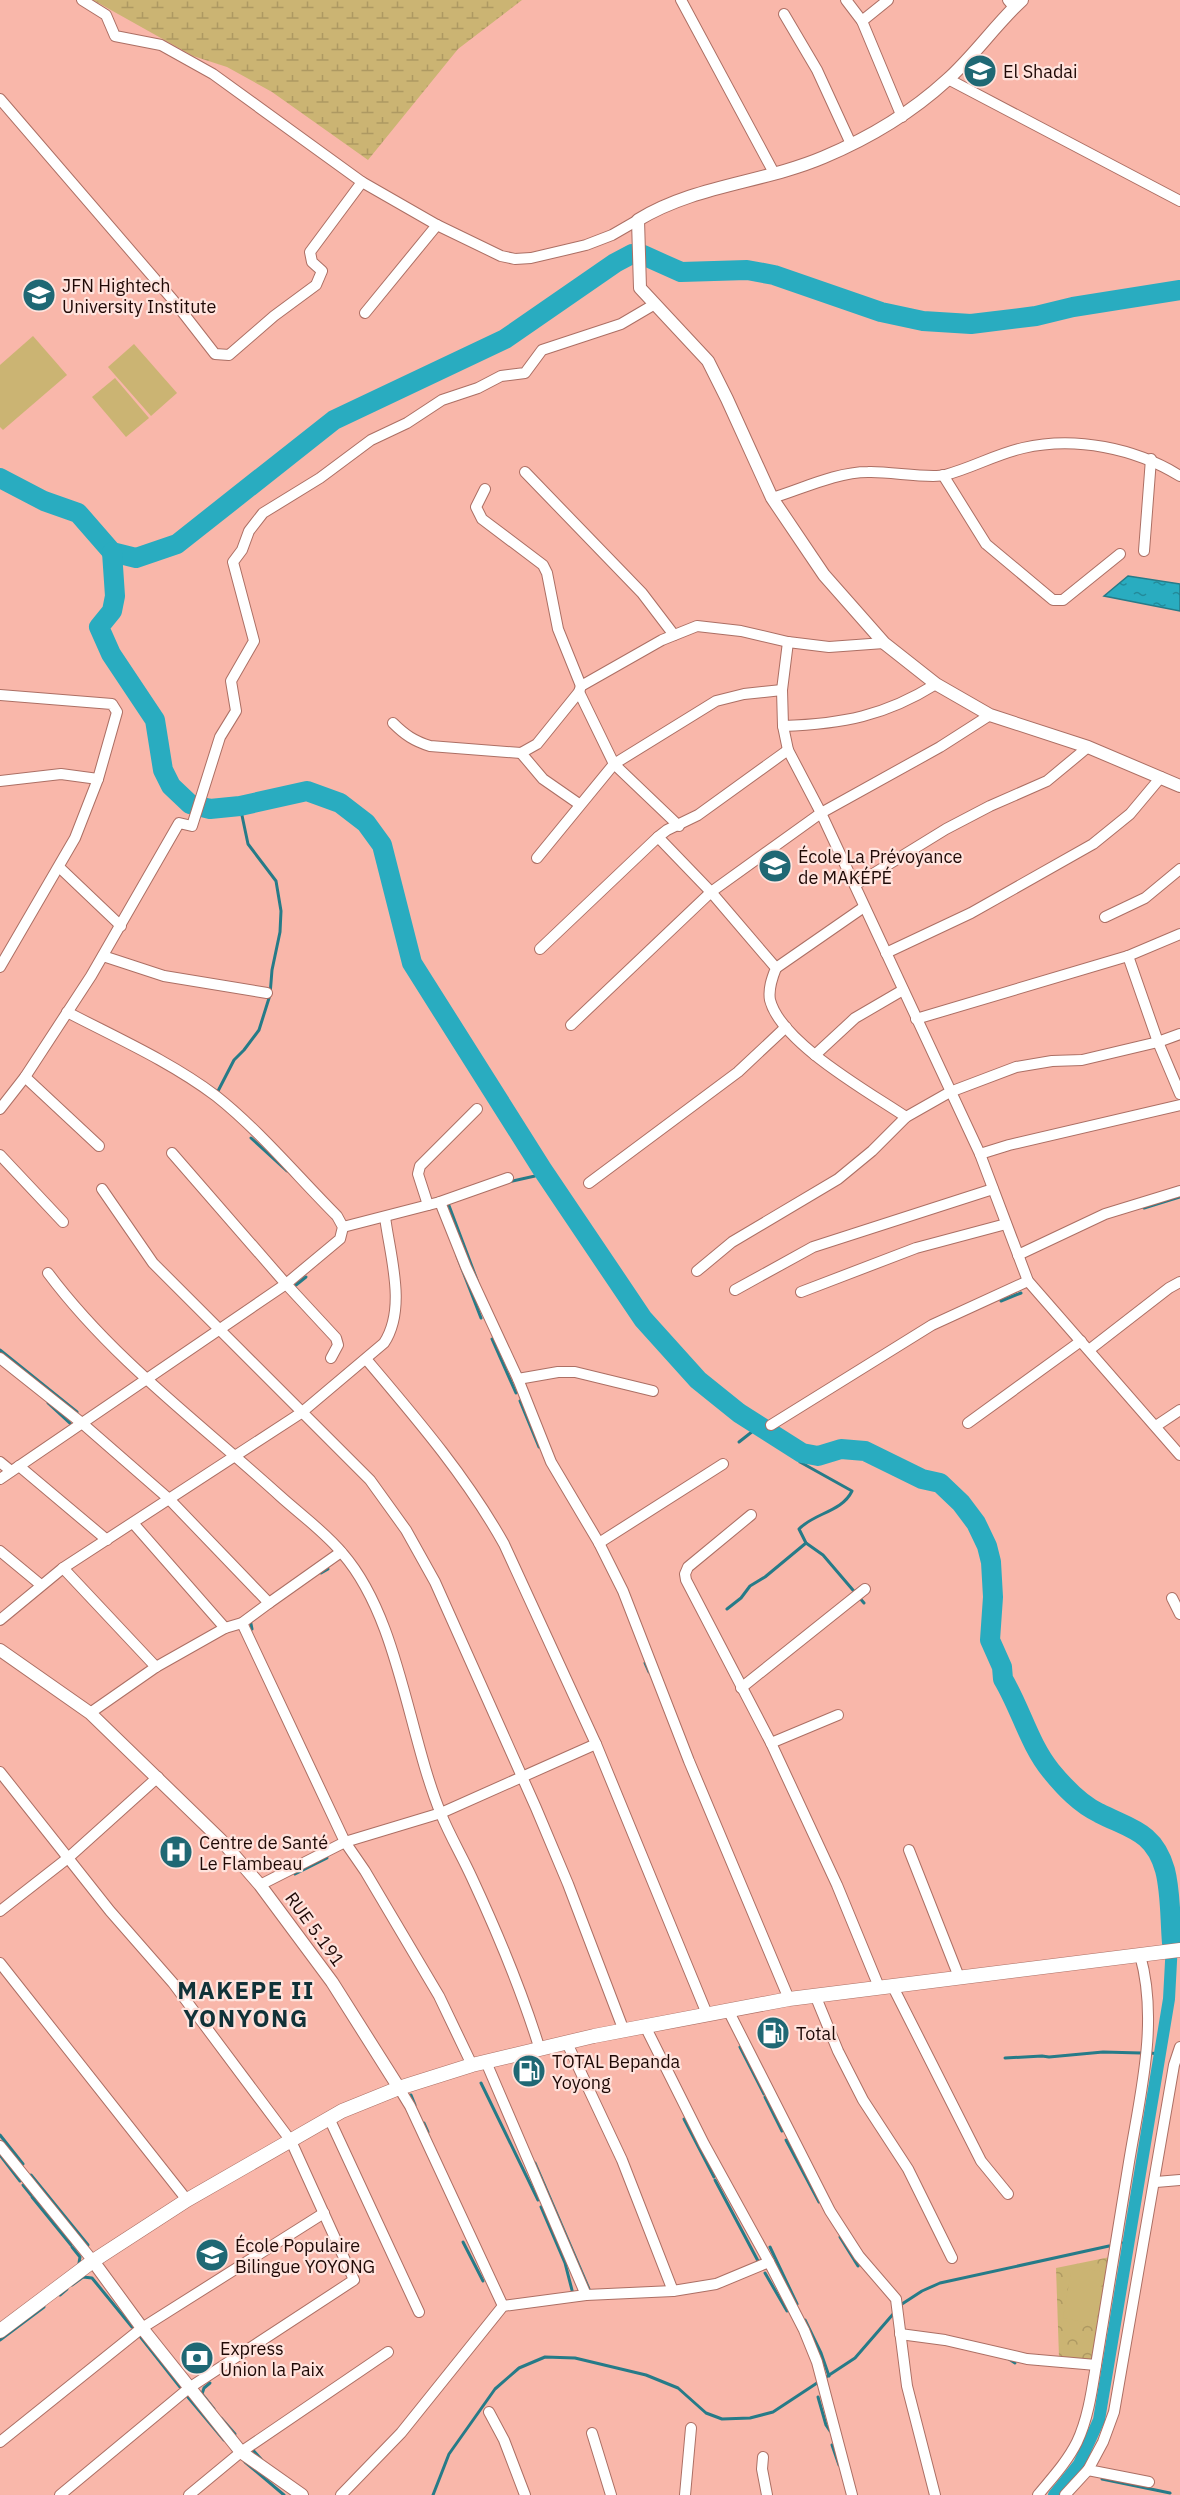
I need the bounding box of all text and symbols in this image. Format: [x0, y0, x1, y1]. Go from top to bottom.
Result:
school or university icon: El Shadai [962, 53, 998, 89]
place label: El Shadai [1003, 60, 1077, 83]
place label: JFN Hightech University Institute [62, 274, 217, 318]
school or university icon: JFN Hightech University Institute [21, 277, 57, 313]
place label: École La Prévoyance de MAKÉPÉ [798, 845, 962, 889]
school or university icon: École La Prévoyance de MAKÉPÉ [757, 848, 793, 884]
place label: Centre de Santé Le Flambeau [199, 1831, 328, 1875]
hospital icon: Centre de Santé Le Flambeau [158, 1834, 194, 1870]
street label: RUE 5.191 [280, 1887, 350, 1971]
district label: MAKEPE II YONYONG [177, 1974, 315, 2034]
fuel station icon: Total [755, 2015, 791, 2051]
place label: Total [796, 2022, 836, 2045]
place label: TOTAL Bepanda Yoyong [552, 2050, 681, 2094]
fuel station icon: TOTAL Bepanda Yoyong [511, 2053, 547, 2089]
place label: École Populaire Bilingue YOYONG [235, 2234, 375, 2278]
school or university icon: École Populaire Bilingue YOYONG [194, 2237, 230, 2273]
place label: Express Union la Paix [220, 2337, 324, 2381]
bank icon: Express Union la Paix [179, 2340, 215, 2376]

